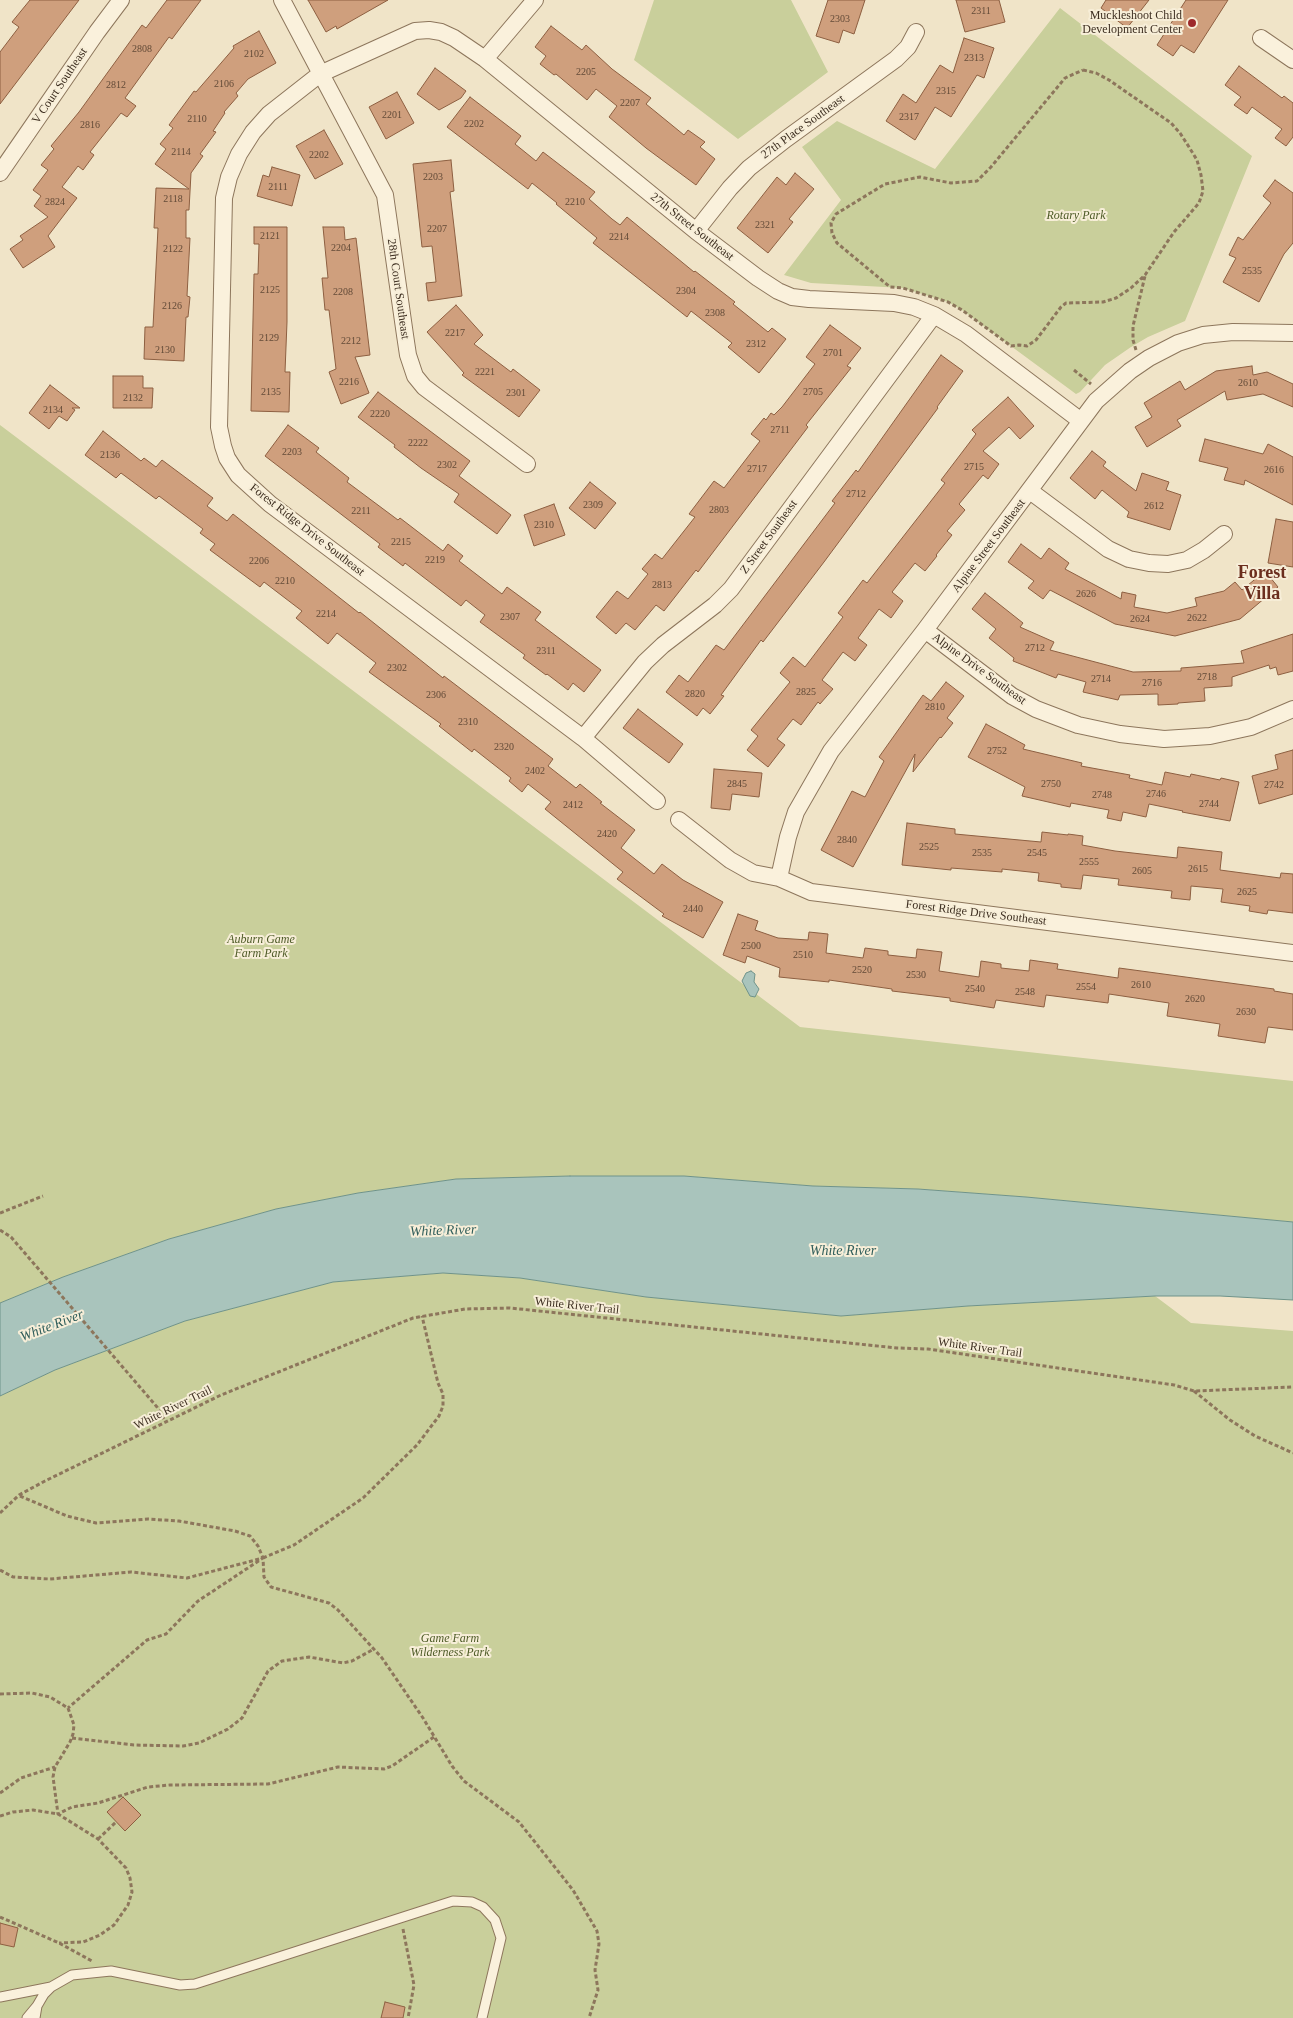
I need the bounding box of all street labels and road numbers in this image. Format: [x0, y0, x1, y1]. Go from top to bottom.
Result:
street label: V Court Southeast [29, 45, 91, 127]
street label: 27th Place Southeast [758, 92, 848, 162]
street label: 27th Street Southeast [647, 190, 737, 264]
street label: 28th Court Southeast [384, 238, 412, 340]
street label: Forest Ridge Drive Southeast [247, 481, 367, 579]
street label: Alpine Street Southeast [949, 496, 1029, 596]
street label: Z Street Southeast [737, 497, 801, 577]
street label: Alpine Drive Southeast [929, 630, 1029, 708]
street label: Forest Ridge Drive Southeast [905, 897, 1047, 929]
street label: White River Trail [534, 1294, 620, 1318]
street label: White River Trail [937, 1335, 1023, 1361]
street label: White River Trail [132, 1383, 214, 1433]

